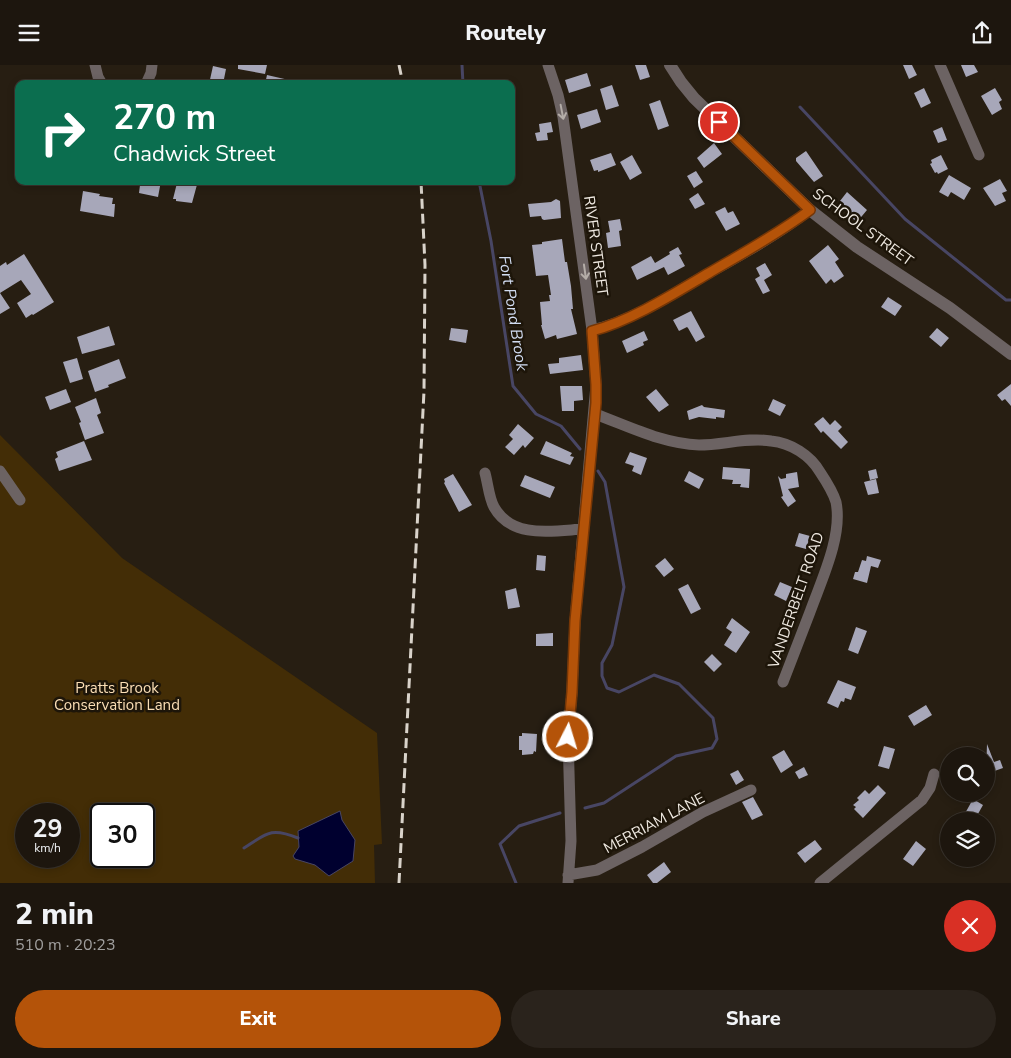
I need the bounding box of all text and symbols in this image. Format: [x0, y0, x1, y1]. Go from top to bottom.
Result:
text: Routely [465, 18, 546, 48]
icon: menu [15, 19, 43, 47]
icon: share [968, 19, 996, 47]
text: 270 m [113, 94, 216, 141]
icon: right [30, 100, 95, 165]
pin [698, 101, 740, 143]
one-way arrow [558, 103, 567, 119]
icon: arrive [705, 108, 733, 136]
text: Chadwick Street [113, 139, 275, 169]
street label: SCHOOL STREET [809, 184, 917, 270]
street label: RIVER STREET [579, 194, 613, 298]
water label: Fort Pond Brook [493, 254, 533, 373]
one-way arrow [580, 264, 590, 280]
street label: VANDERBELT ROAD [763, 529, 829, 672]
park label: Pratts Brook Conservation Land [54, 678, 180, 715]
position arrow [541, 710, 593, 762]
map controls [940, 747, 995, 867]
button: search [940, 747, 995, 802]
street label: MERRIAM LANE [600, 788, 708, 858]
speed limit sign: 30 [90, 803, 155, 868]
text: 29 [32, 812, 63, 846]
button: layers [940, 812, 995, 867]
text: km/h [34, 840, 61, 856]
text: 2 min [15, 894, 94, 935]
button: close [944, 900, 996, 952]
text: 510 m · 20:23 [15, 934, 116, 956]
button: Exit [15, 990, 501, 1048]
button: Share [511, 990, 996, 1048]

